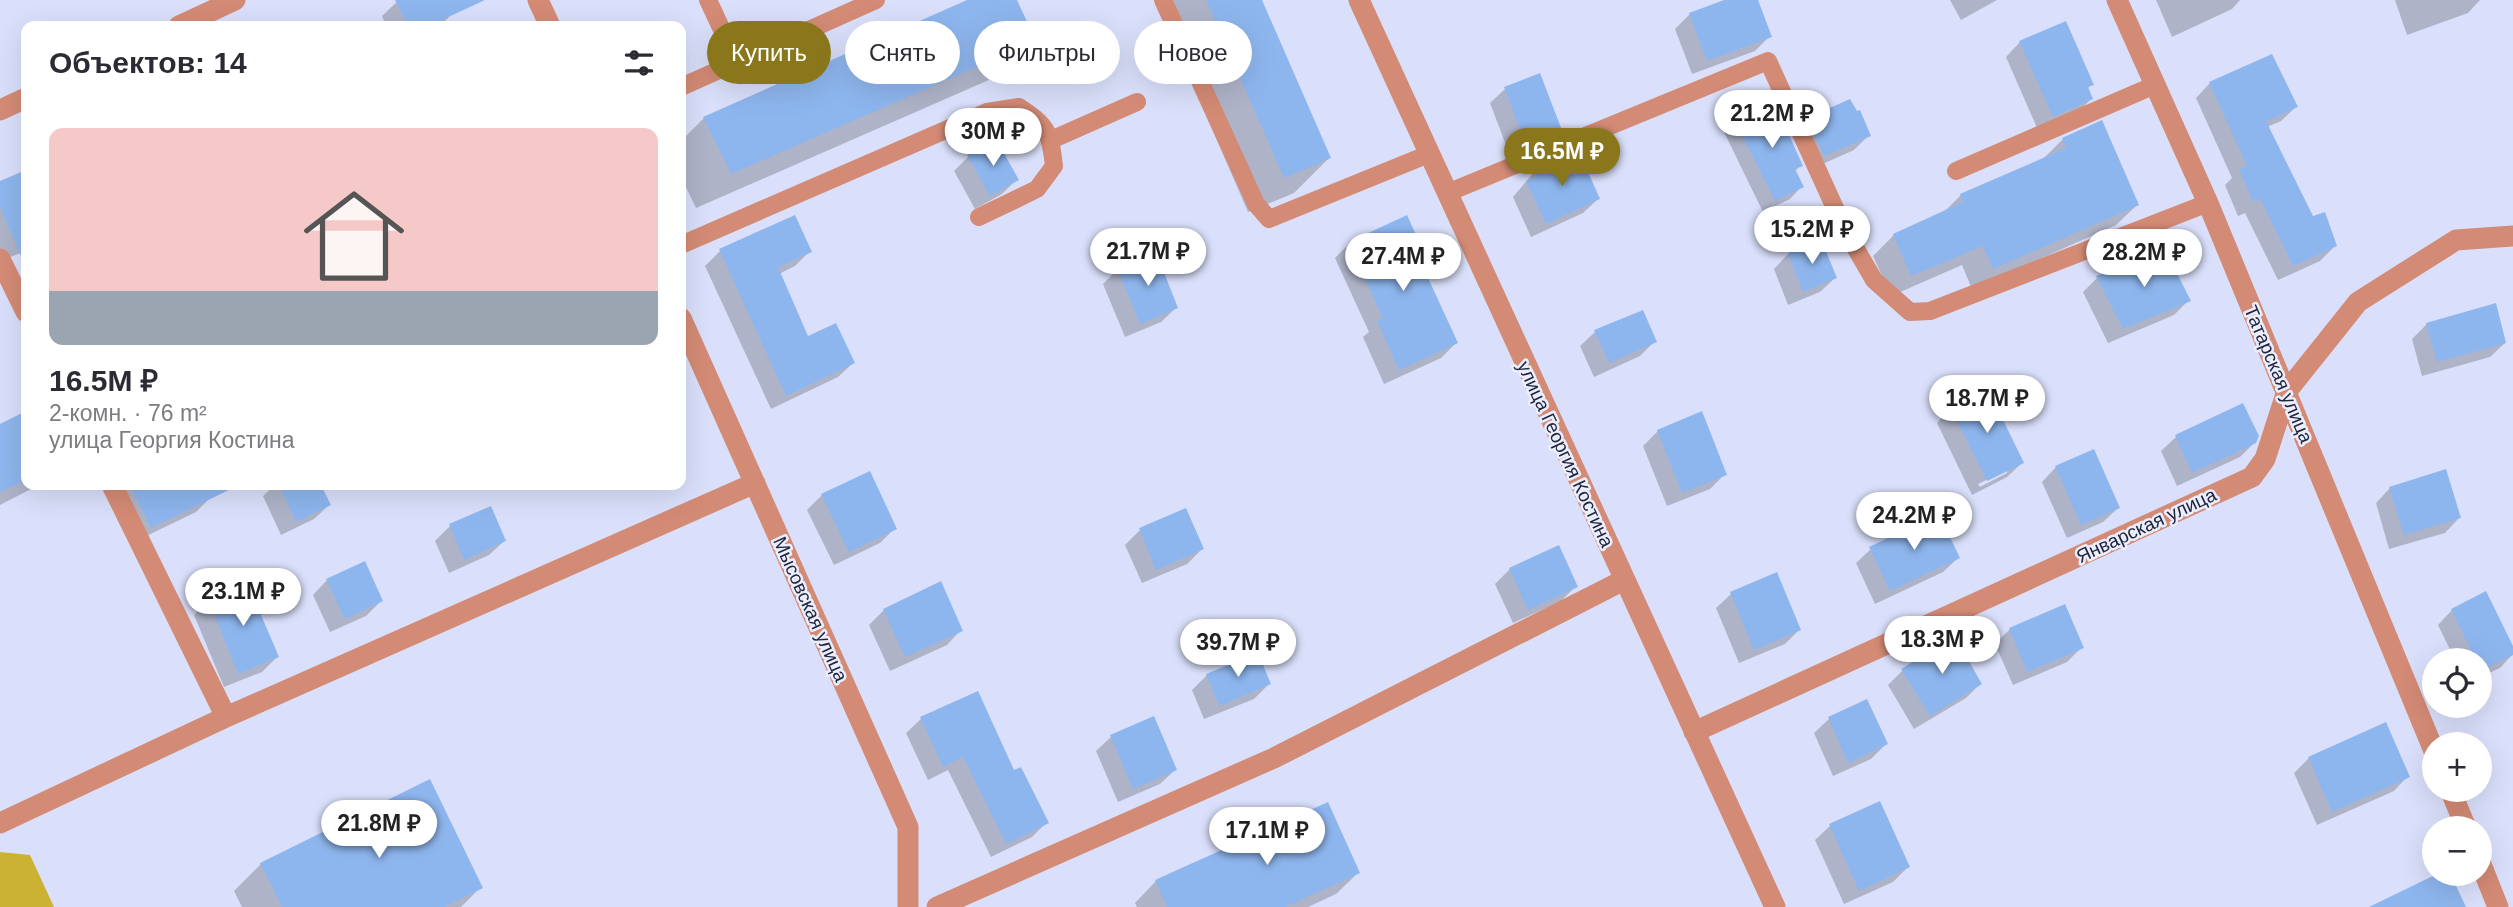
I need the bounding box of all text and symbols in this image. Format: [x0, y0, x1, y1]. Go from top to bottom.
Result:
chip: Купить [707, 21, 831, 84]
chip: Снять [845, 21, 960, 84]
chip: Фильтры [974, 21, 1120, 84]
chip: Новое [1134, 21, 1252, 84]
icon: filters [620, 44, 658, 82]
text: Объектов: 14 [49, 46, 247, 79]
pin: 21.2M ₽ [1707, 90, 1837, 150]
text: 21.2M ₽ [1730, 100, 1814, 126]
pin: 30M ₽ [944, 108, 1042, 168]
text: 30M ₽ [961, 118, 1025, 144]
pin: 16.5M ₽ [1497, 128, 1627, 188]
text: 16.5M ₽ [1520, 138, 1604, 164]
icon: home [291, 173, 417, 299]
pin: 15.2M ₽ [1747, 206, 1877, 266]
text: 15.2M ₽ [1770, 216, 1854, 242]
pin: 21.7M ₽ [1083, 229, 1213, 288]
pin: 28.2M ₽ [2079, 230, 2209, 289]
pin: 27.4M ₽ [1338, 233, 1468, 293]
text: 21.7M ₽ [1106, 238, 1190, 264]
text: 28.2M ₽ [2102, 239, 2186, 265]
text: 27.4M ₽ [1361, 243, 1445, 269]
street label: Татарская улица [2240, 302, 2317, 446]
street label: улица Георгия Костина [1513, 358, 1618, 551]
text: 16.5M ₽ [49, 364, 158, 397]
pin: 18.7M ₽ [1922, 376, 2052, 435]
text: 18.7M ₽ [1945, 385, 2029, 411]
text: 2-комн. · 76 m² [49, 400, 207, 426]
text: улица Георгия Костина [49, 427, 295, 453]
street label: Январская улица [2073, 484, 2220, 567]
pin: 24.2M ₽ [1849, 492, 1979, 552]
text: 24.2M ₽ [1872, 502, 1956, 528]
street label: Мысовская улица [769, 534, 852, 685]
pin: 23.1M ₽ [178, 568, 308, 628]
text: 23.1M ₽ [201, 578, 285, 604]
pin: 18.3M ₽ [1877, 616, 2007, 676]
pin: 39.7M ₽ [1173, 620, 1303, 679]
text: 18.3M ₽ [1900, 626, 1984, 652]
text: 39.7M ₽ [1196, 629, 1280, 655]
map controls [2422, 648, 2492, 886]
button: locate [2422, 648, 2492, 718]
button: + [2422, 732, 2492, 802]
pin: 21.8M ₽ [314, 800, 444, 860]
pin: 17.1M ₽ [1202, 808, 1332, 867]
text: 21.8M ₽ [337, 810, 421, 836]
button: − [2422, 816, 2492, 886]
text: 17.1M ₽ [1225, 817, 1309, 843]

